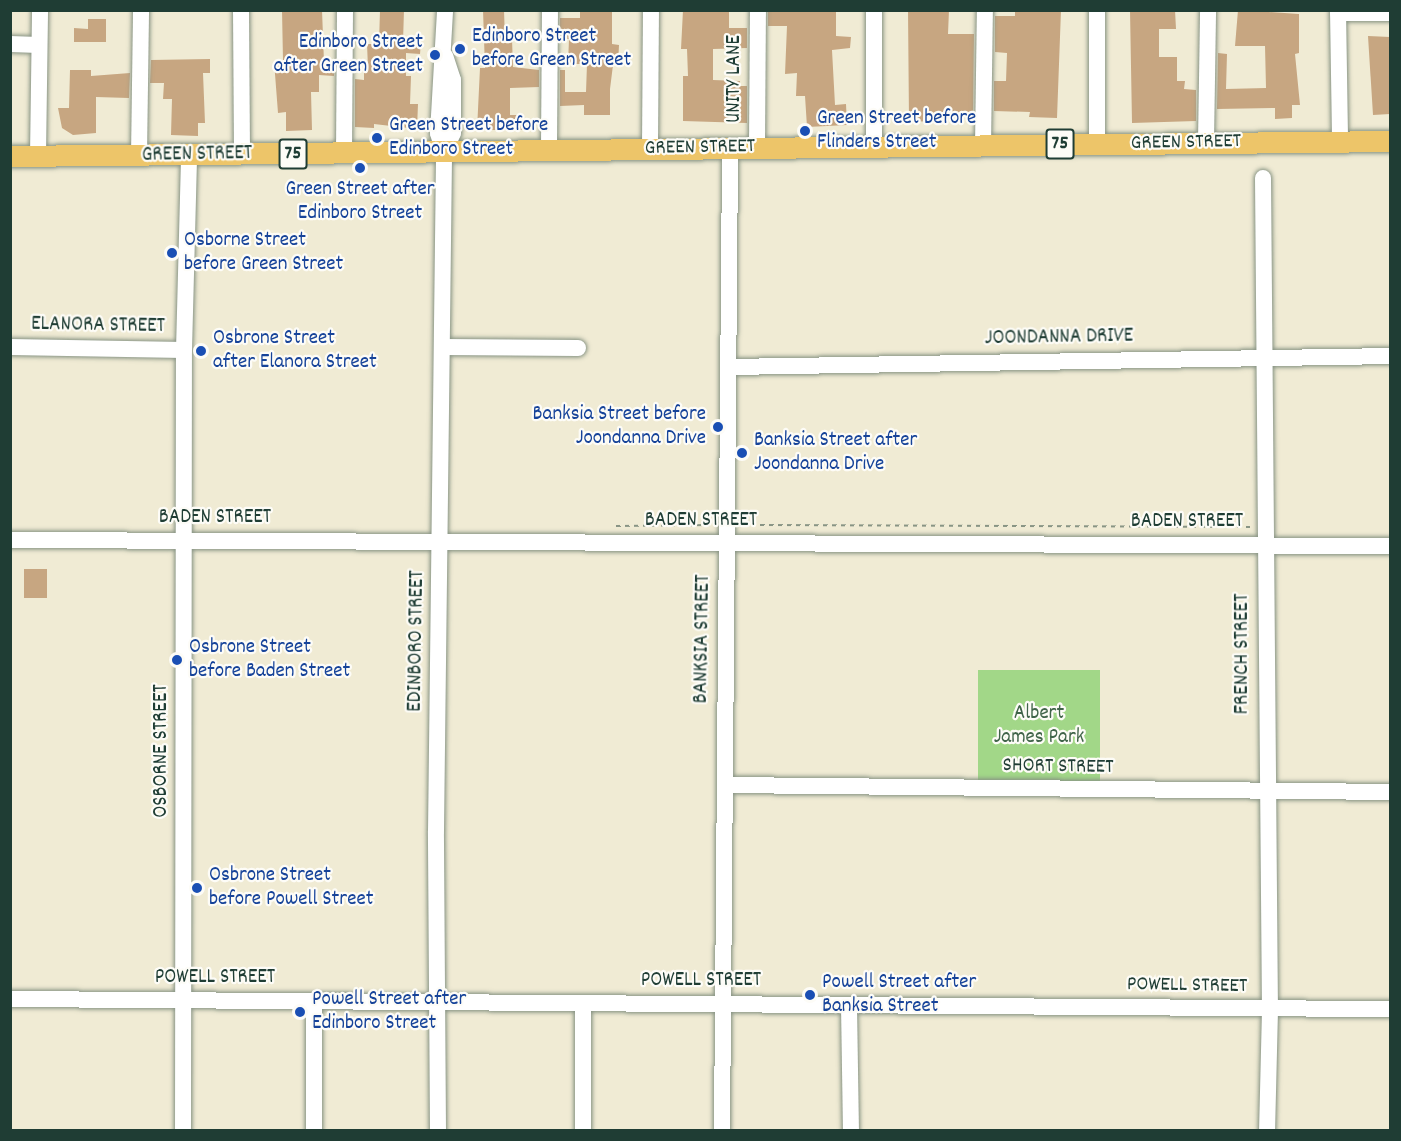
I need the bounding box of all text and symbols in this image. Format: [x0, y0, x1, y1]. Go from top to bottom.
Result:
place label: Edinboro Street before Green Street [472, 24, 631, 74]
place label: Edinboro Street after Green Street [274, 30, 423, 80]
street label: UNITY LANE [722, 35, 748, 123]
marker: Edinboro Street before Green Street [453, 42, 467, 56]
marker: Edinboro Street after Green Street [428, 48, 442, 62]
place label: Green Street before Flinders Street [817, 106, 976, 156]
place label: Green Street before Edinboro Street [389, 113, 548, 163]
marker: Green Street before Flinders Street [798, 124, 812, 138]
road number: 75 [1045, 127, 1075, 161]
street label: GREEN STREET [1131, 129, 1241, 157]
marker: Green Street before Edinboro Street [370, 131, 384, 145]
street label: GREEN STREET [645, 134, 755, 162]
road number: 75 [278, 137, 308, 171]
street label: GREEN STREET [142, 141, 252, 169]
marker: Green Street after Edinboro Street [353, 161, 367, 175]
place label: Green Street after Edinboro Street [285, 177, 435, 227]
place label: Osborne Street before Green Street [184, 228, 343, 278]
marker: Osborne Street before Green Street [165, 246, 179, 260]
street label: ELANORA STREET [31, 312, 165, 340]
street label: JOONDANNA DRIVE [984, 324, 1134, 352]
place label: Osbrone Street after Elanora Street [213, 326, 377, 376]
marker: Osbrone Street after Elanora Street [194, 344, 208, 358]
place label: Banksia Street before Joondanna Drive [533, 402, 706, 452]
marker: Banksia Street before Joondanna Drive [711, 420, 725, 434]
place label: Banksia Street after Joondanna Drive [754, 428, 917, 478]
marker: Banksia Street after Joondanna Drive [735, 446, 749, 460]
street label: BADEN STREET [159, 505, 271, 531]
street label: BADEN STREET [645, 508, 757, 534]
street label: BADEN STREET [1131, 509, 1243, 535]
street label: EDINBORO STREET [403, 570, 431, 712]
street label: BANKSIA STREET [689, 574, 717, 704]
street label: FRENCH STREET [1230, 594, 1256, 714]
place label: Osbrone Street before Baden Street [189, 635, 350, 685]
marker: Osbrone Street before Baden Street [170, 653, 184, 667]
street label: OSBORNE STREET [149, 684, 175, 818]
park label: Albert James Park [994, 701, 1084, 751]
street label: SHORT STREET [1002, 753, 1114, 781]
place label: Osbrone Street before Powell Street [209, 863, 373, 913]
marker: Osbrone Street before Powell Street [190, 881, 204, 895]
street label: POWELL STREET [155, 965, 275, 991]
street label: POWELL STREET [641, 968, 761, 994]
place label: Powell Street after Banksia Street [822, 970, 976, 1020]
street label: POWELL STREET [1127, 972, 1247, 1000]
place label: Powell Street after Edinboro Street [312, 987, 466, 1037]
marker: Powell Street after Banksia Street [803, 988, 817, 1002]
marker: Powell Street after Edinboro Street [293, 1005, 307, 1019]

